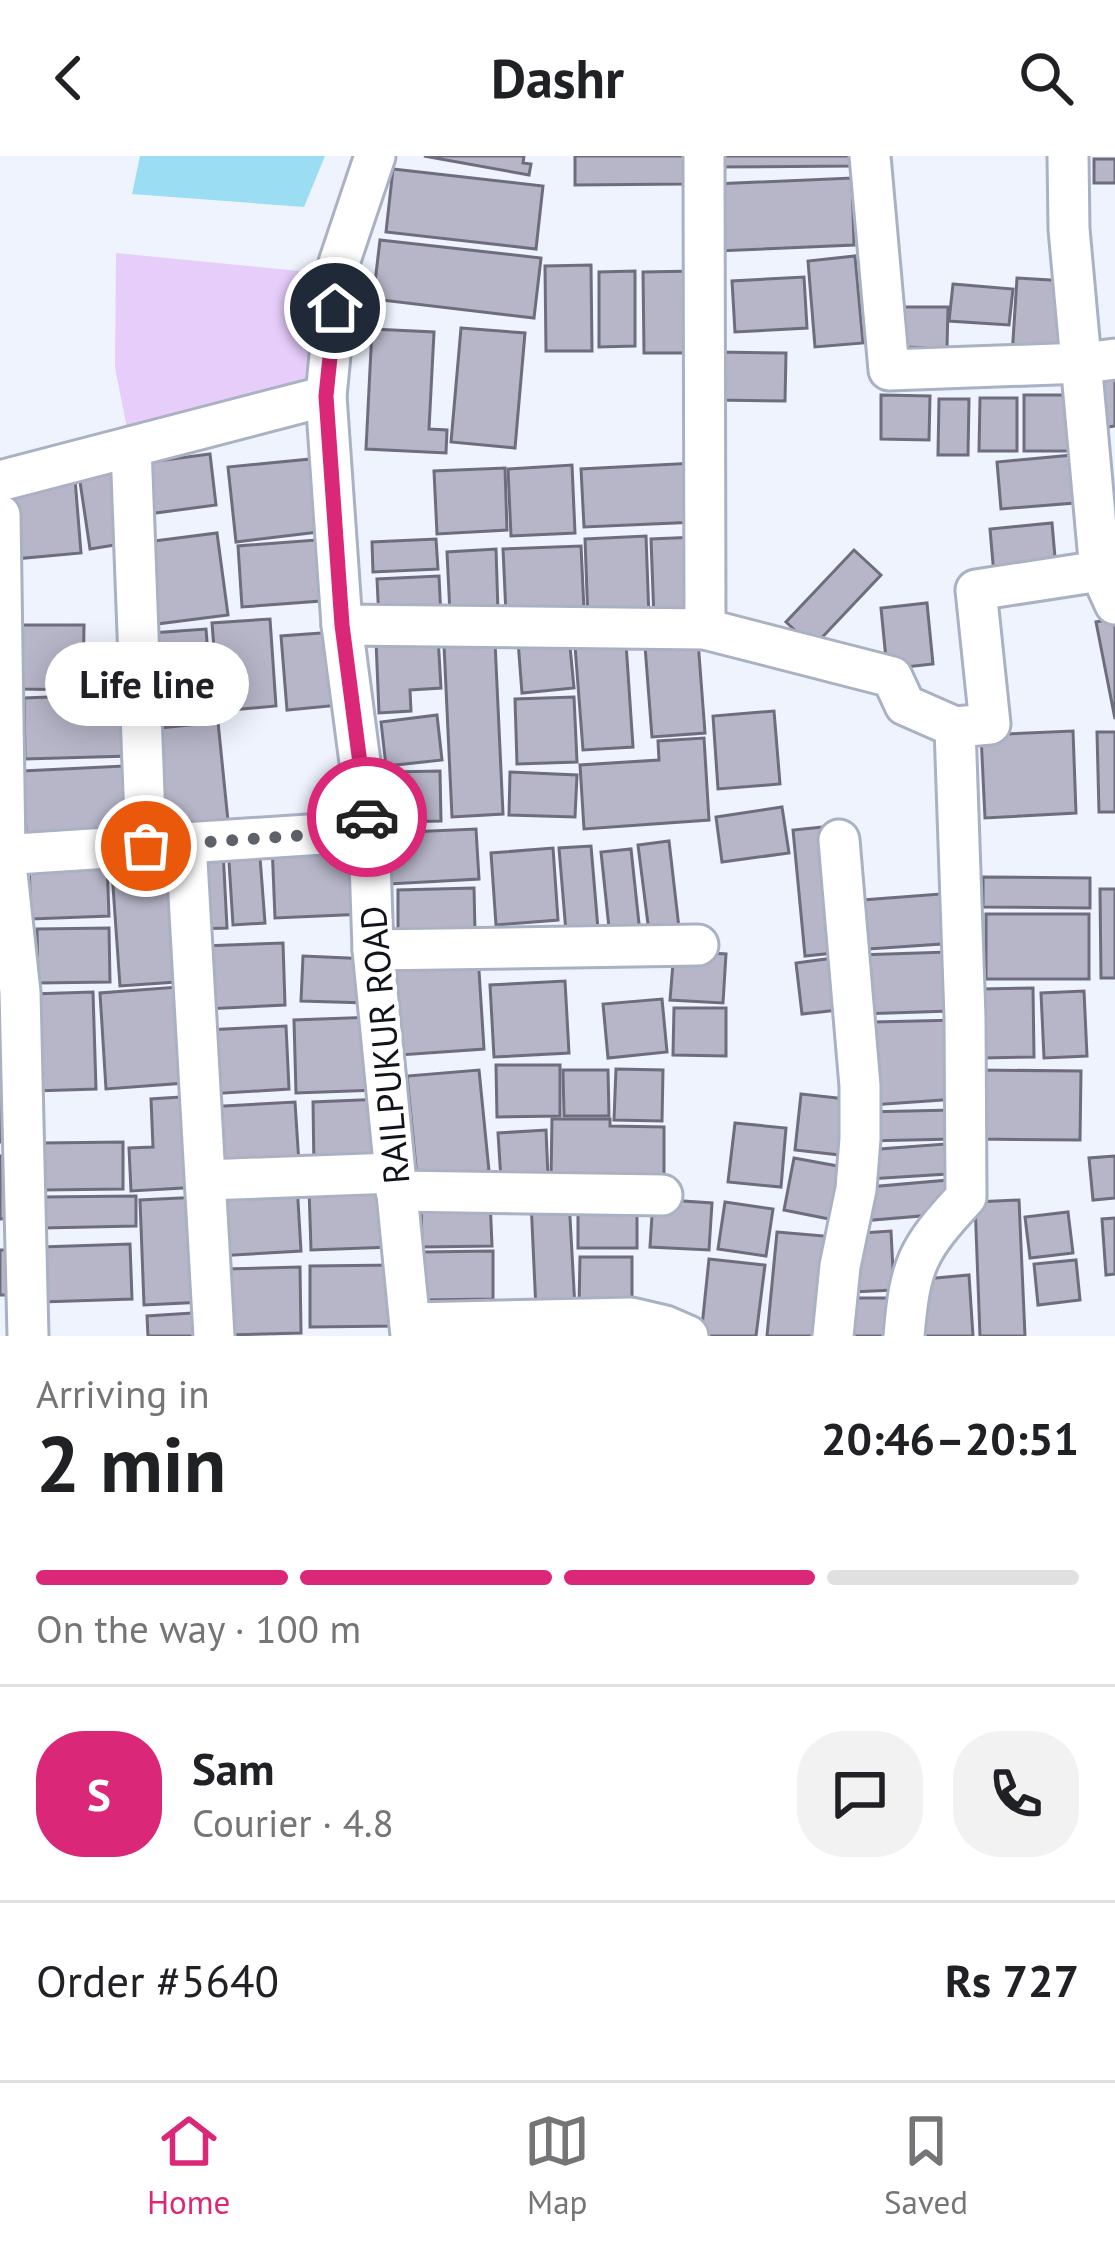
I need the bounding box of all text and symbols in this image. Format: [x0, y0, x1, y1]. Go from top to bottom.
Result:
text: Dashr [491, 43, 624, 113]
icon: back [36, 45, 102, 111]
icon: search [1013, 45, 1079, 111]
pin [284, 257, 386, 359]
icon: home [302, 275, 368, 341]
callout: Life line [44, 642, 248, 726]
text: Life line [79, 658, 215, 709]
courier [307, 757, 427, 877]
icon: car [334, 784, 400, 850]
pin [95, 795, 197, 897]
icon: bag [113, 813, 179, 879]
street label: RAILPUKUR ROAD [348, 904, 420, 1186]
text: Arriving in [36, 1368, 210, 1419]
text: 20:46–20:51 [821, 1409, 1079, 1467]
text: 2 min [36, 1413, 226, 1514]
text: On the way · 100 m [36, 1603, 361, 1654]
button: chat [797, 1731, 923, 1857]
button: phone [953, 1731, 1079, 1857]
text: Sam [192, 1739, 274, 1797]
text: S [87, 1765, 111, 1823]
text: Courier · 4.8 [192, 1797, 394, 1848]
text: Order #5640 [36, 1951, 279, 2009]
text: Rs 727 [945, 1951, 1079, 2009]
tab: Home [147, 2108, 230, 2223]
tab: Map [524, 2108, 590, 2223]
tab: Saved [884, 2108, 968, 2223]

